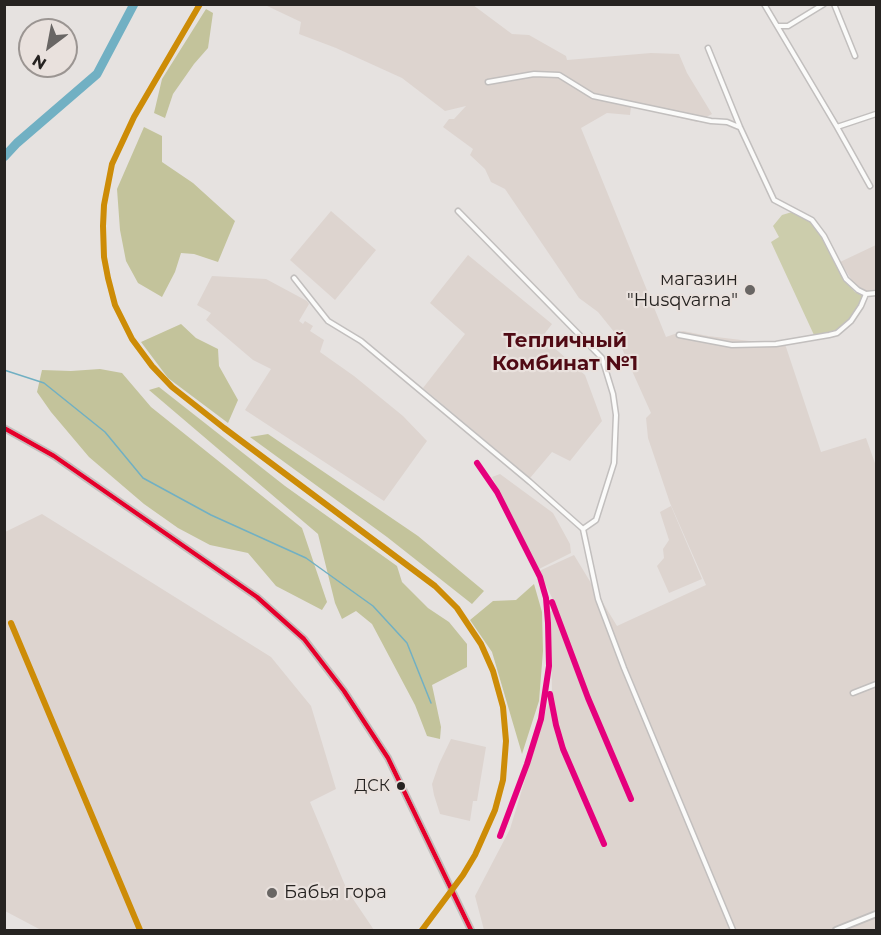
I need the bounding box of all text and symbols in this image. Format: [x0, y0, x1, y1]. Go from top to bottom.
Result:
north arrow [18, 18, 78, 78]
text: N [29, 51, 50, 73]
place label: магазин "Husqvarna" [627, 269, 738, 312]
marker: магазин "Husqvarna" [743, 283, 757, 297]
district label: Тепличный Комбинат №1 [492, 329, 638, 376]
place label: ДСК [355, 776, 390, 796]
marker: ДСК [395, 780, 407, 792]
place label: Бабья гора [284, 882, 387, 904]
marker: Бабья гора [265, 886, 279, 900]

